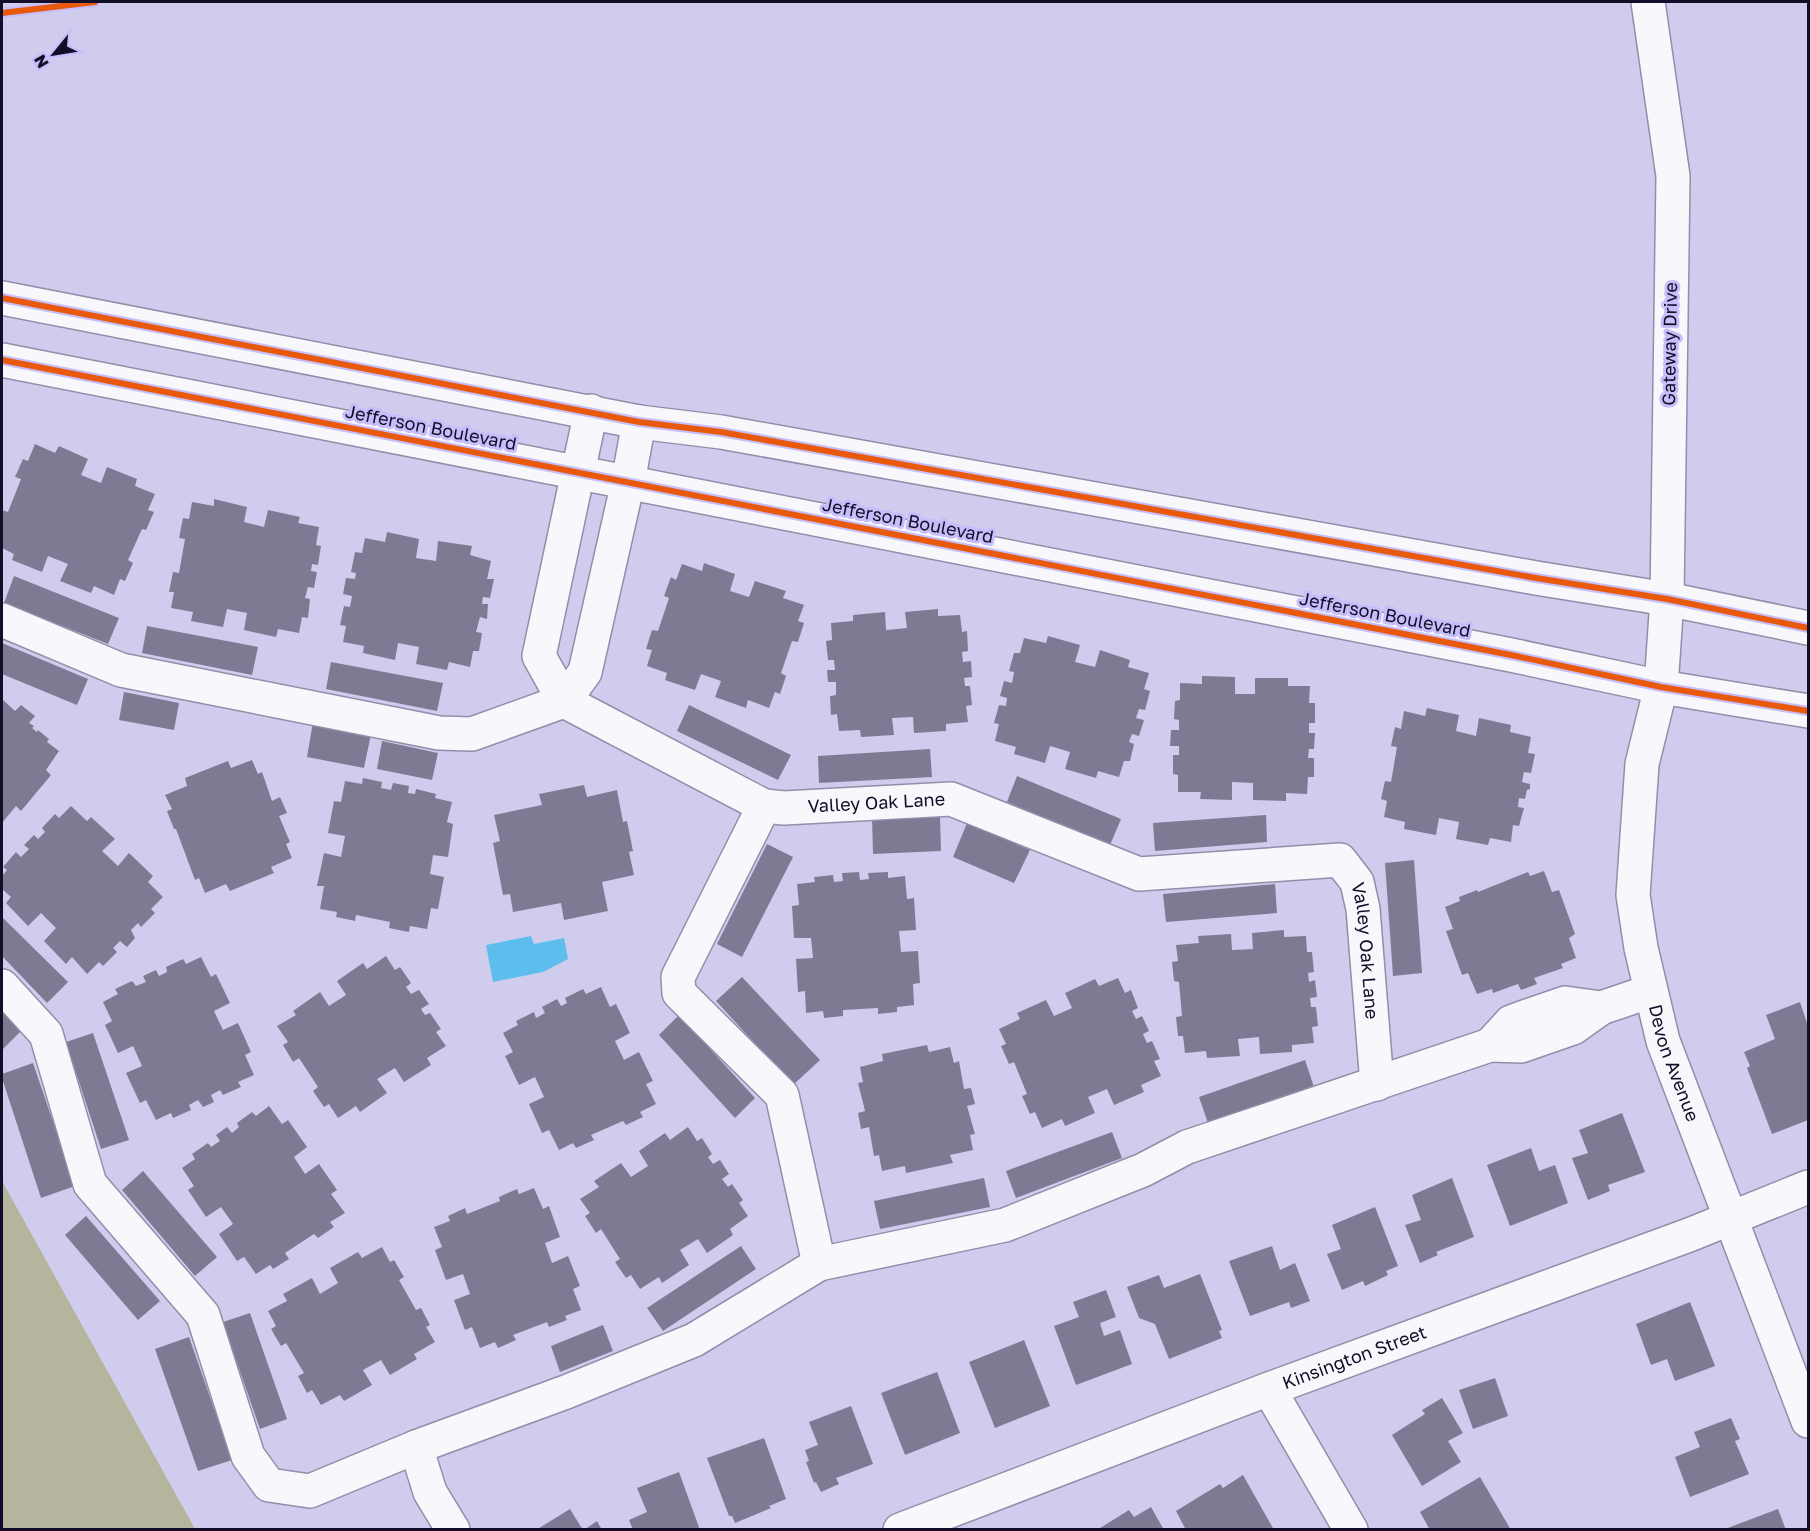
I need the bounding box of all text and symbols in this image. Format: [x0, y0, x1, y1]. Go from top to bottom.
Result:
north arrow [24, 24, 84, 84]
text: N [29, 51, 53, 72]
street label: Gateway Drive [1657, 282, 1681, 406]
street label: Jefferson Boulevard [344, 400, 519, 454]
street label: Jefferson Boulevard [821, 493, 996, 547]
street label: Jefferson Boulevard [1298, 587, 1473, 641]
street label: Valley Oak Lane [807, 787, 946, 817]
street label: Valley Oak Lane [1347, 880, 1384, 1020]
street label: Devon Avenue [1645, 1002, 1705, 1124]
street label: Kinsington Street [1279, 1320, 1429, 1393]

